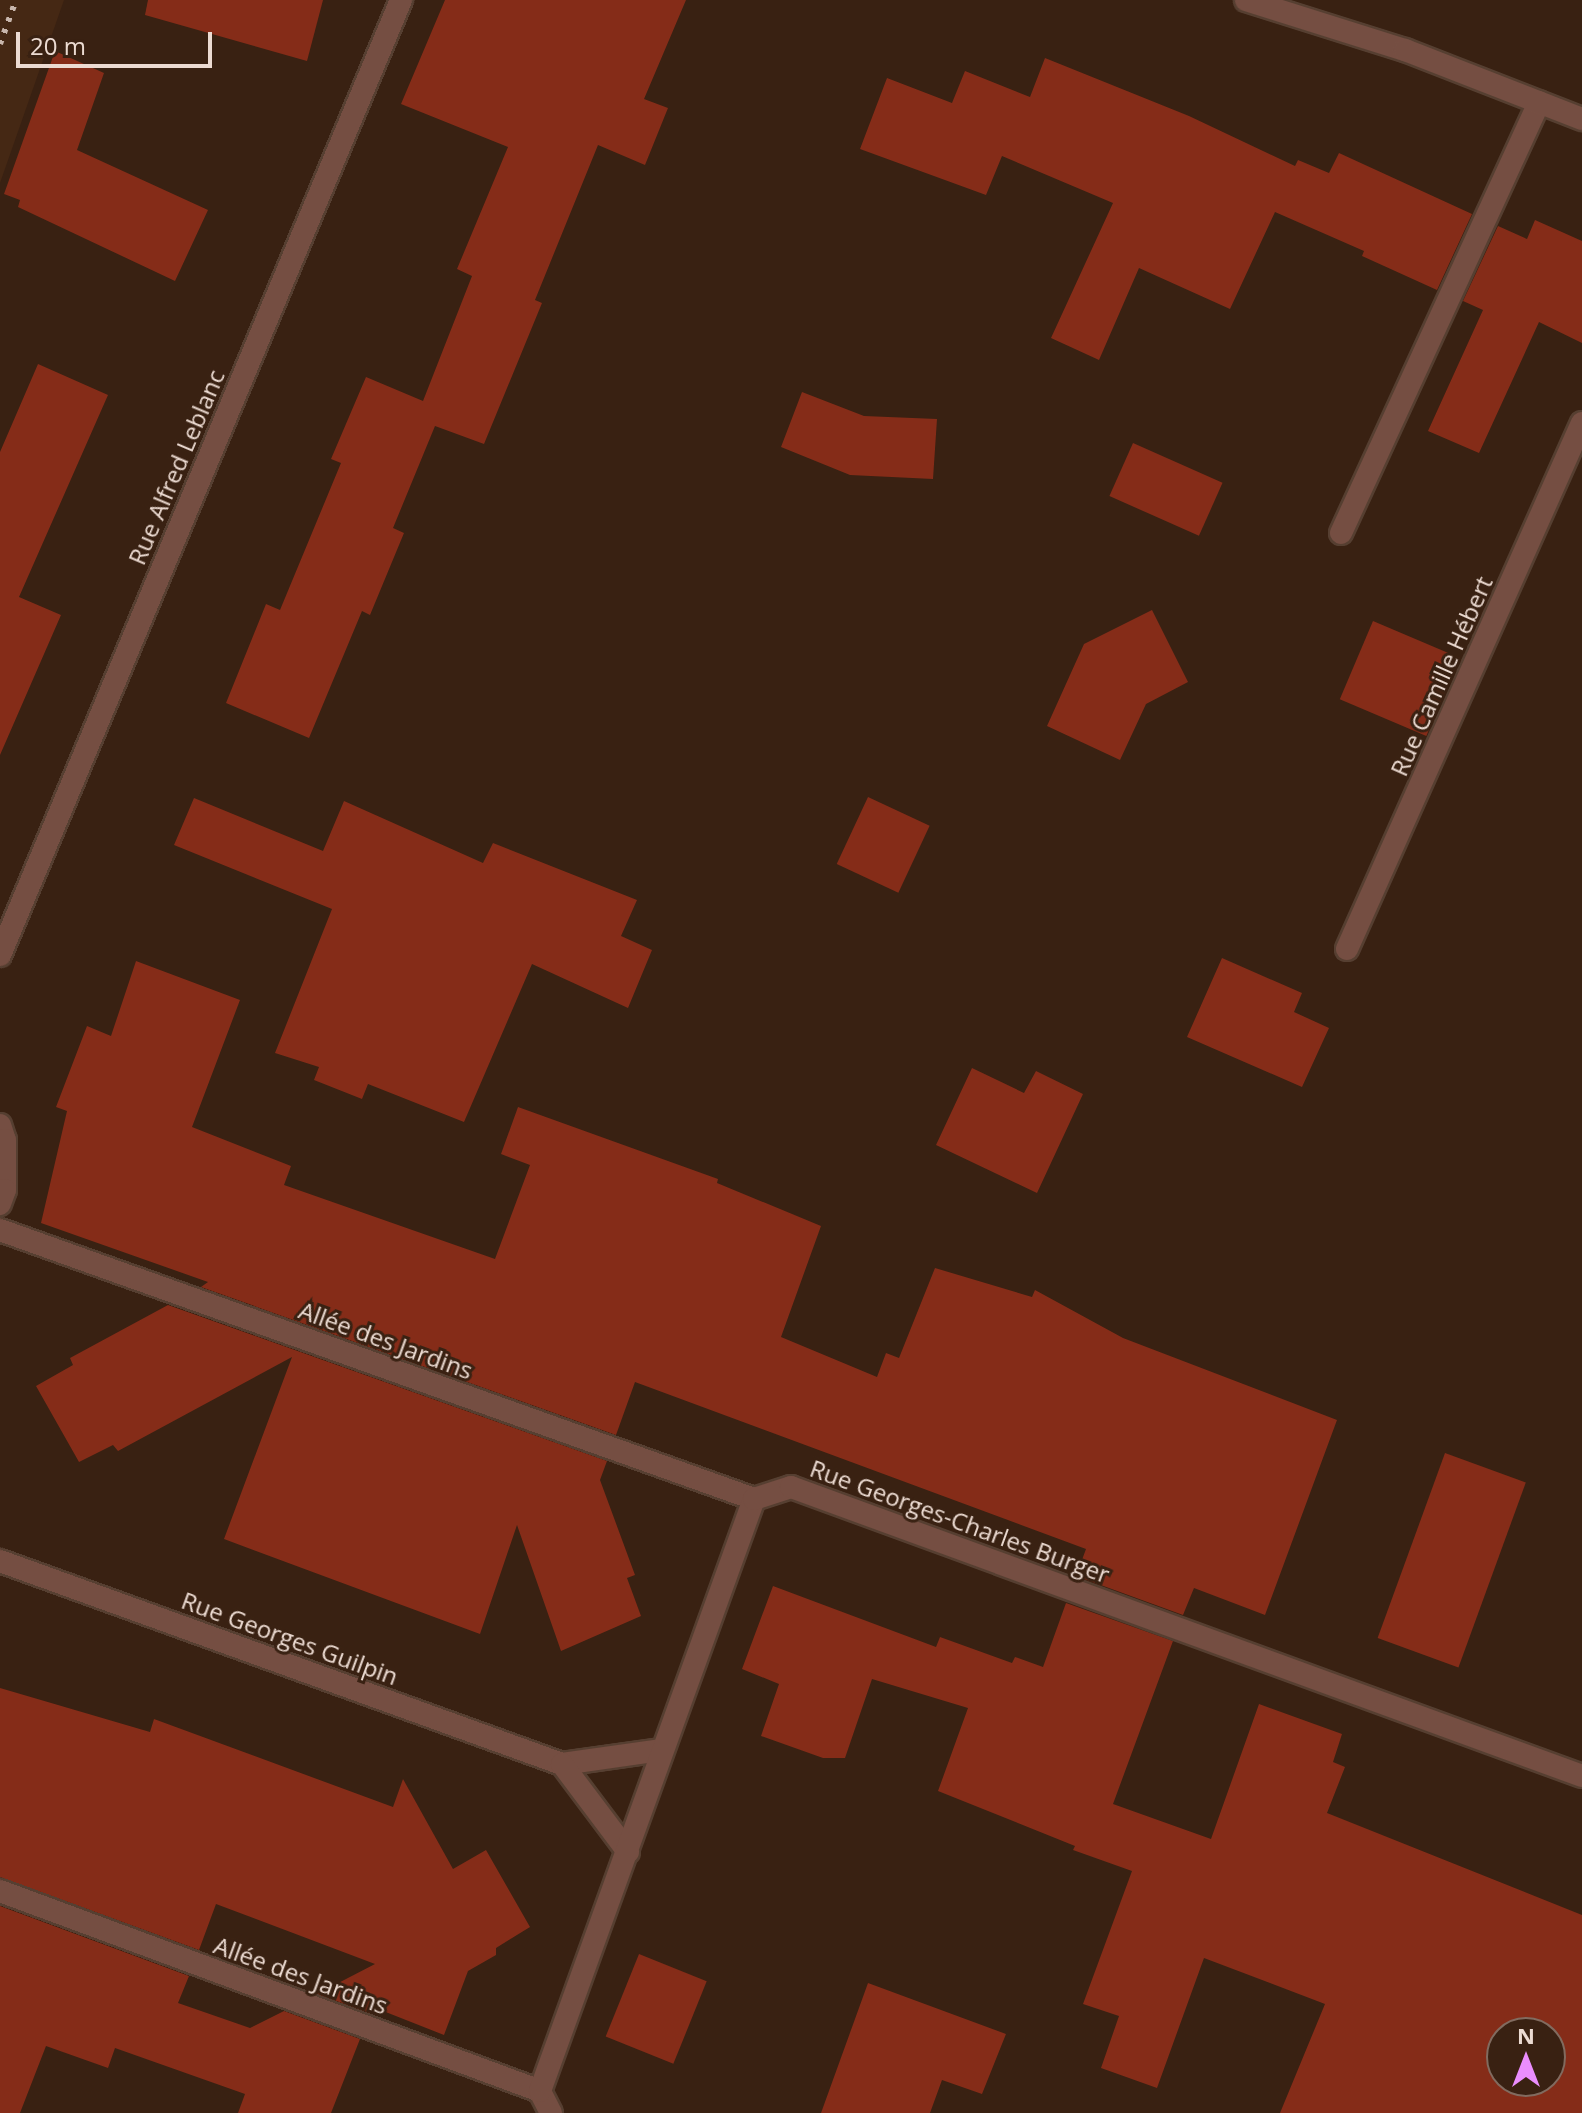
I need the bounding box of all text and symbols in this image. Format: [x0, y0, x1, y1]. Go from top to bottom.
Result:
scale bar [20, 16, 216, 66]
text: 20 m [30, 29, 86, 62]
street label: Rue Alfred Leblanc [122, 365, 230, 569]
street label: Rue Camille Hébert [1384, 572, 1498, 780]
street label: Allée des Jardins [295, 1295, 477, 1385]
street label: Rue Georges-Charles Burger [806, 1453, 1114, 1589]
street label: Rue Georges Guilpin [178, 1585, 402, 1691]
street label: Allée des Jardins [210, 1930, 392, 2020]
north arrow [1486, 2017, 1566, 2097]
text: N [1517, 2020, 1535, 2050]

